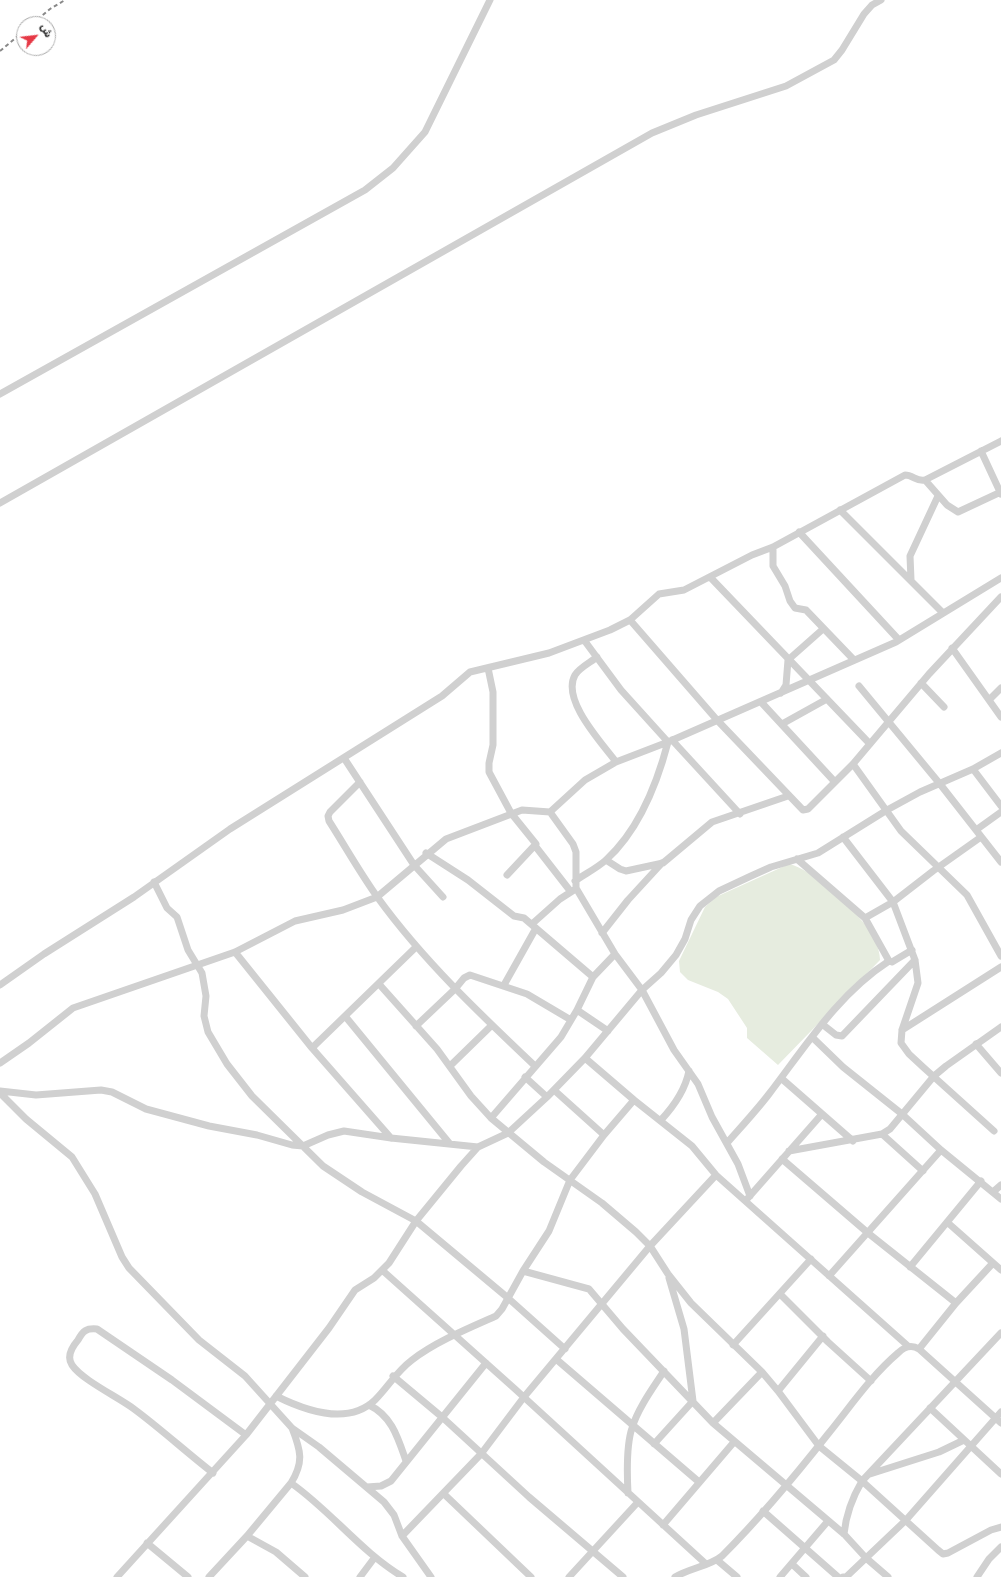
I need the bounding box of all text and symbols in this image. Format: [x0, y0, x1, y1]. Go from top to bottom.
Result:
north arrow [16, 16, 56, 56]
text: ش [37, 21, 55, 40]

